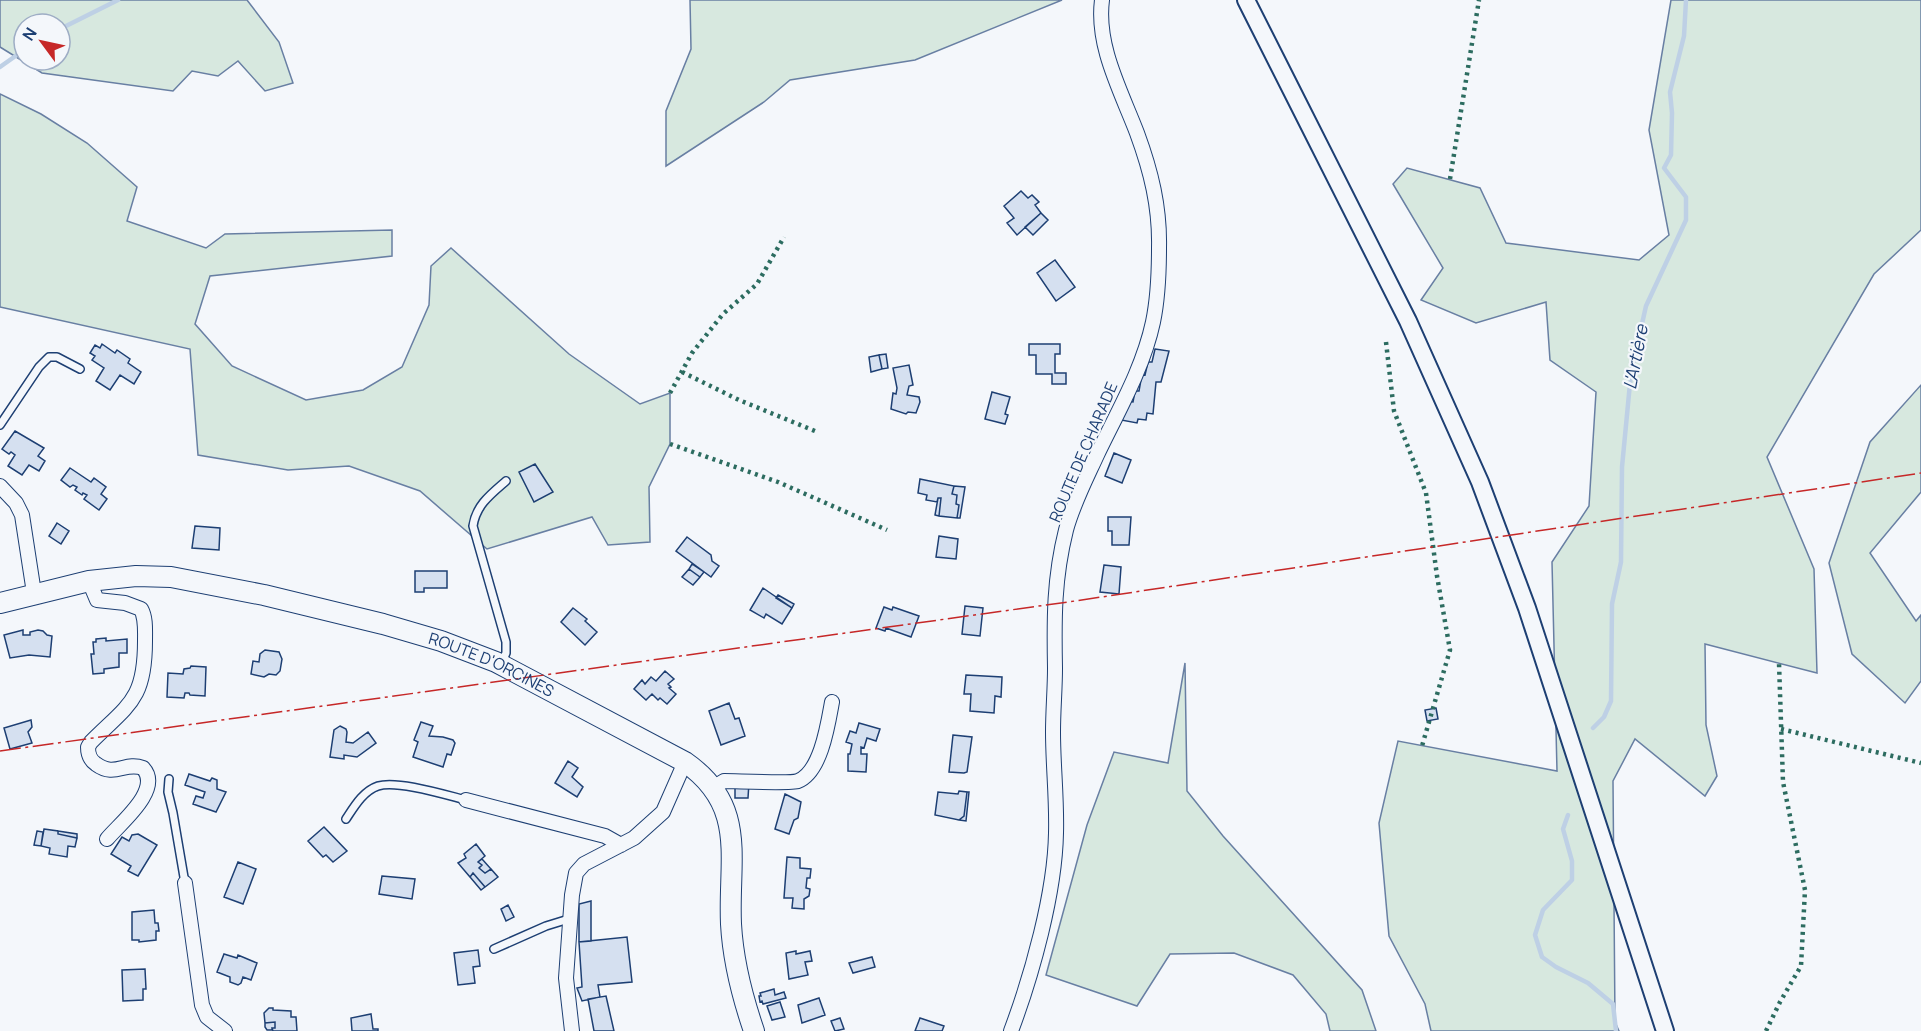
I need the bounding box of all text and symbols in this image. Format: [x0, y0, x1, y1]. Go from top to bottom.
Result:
north arrow [12, 12, 72, 72]
text: N [17, 23, 42, 45]
water label: L'Artière [1617, 321, 1653, 391]
street label: ROUTE DE CHARADE [1043, 378, 1123, 526]
street label: ROUTE D'ORCINES [426, 627, 558, 702]

